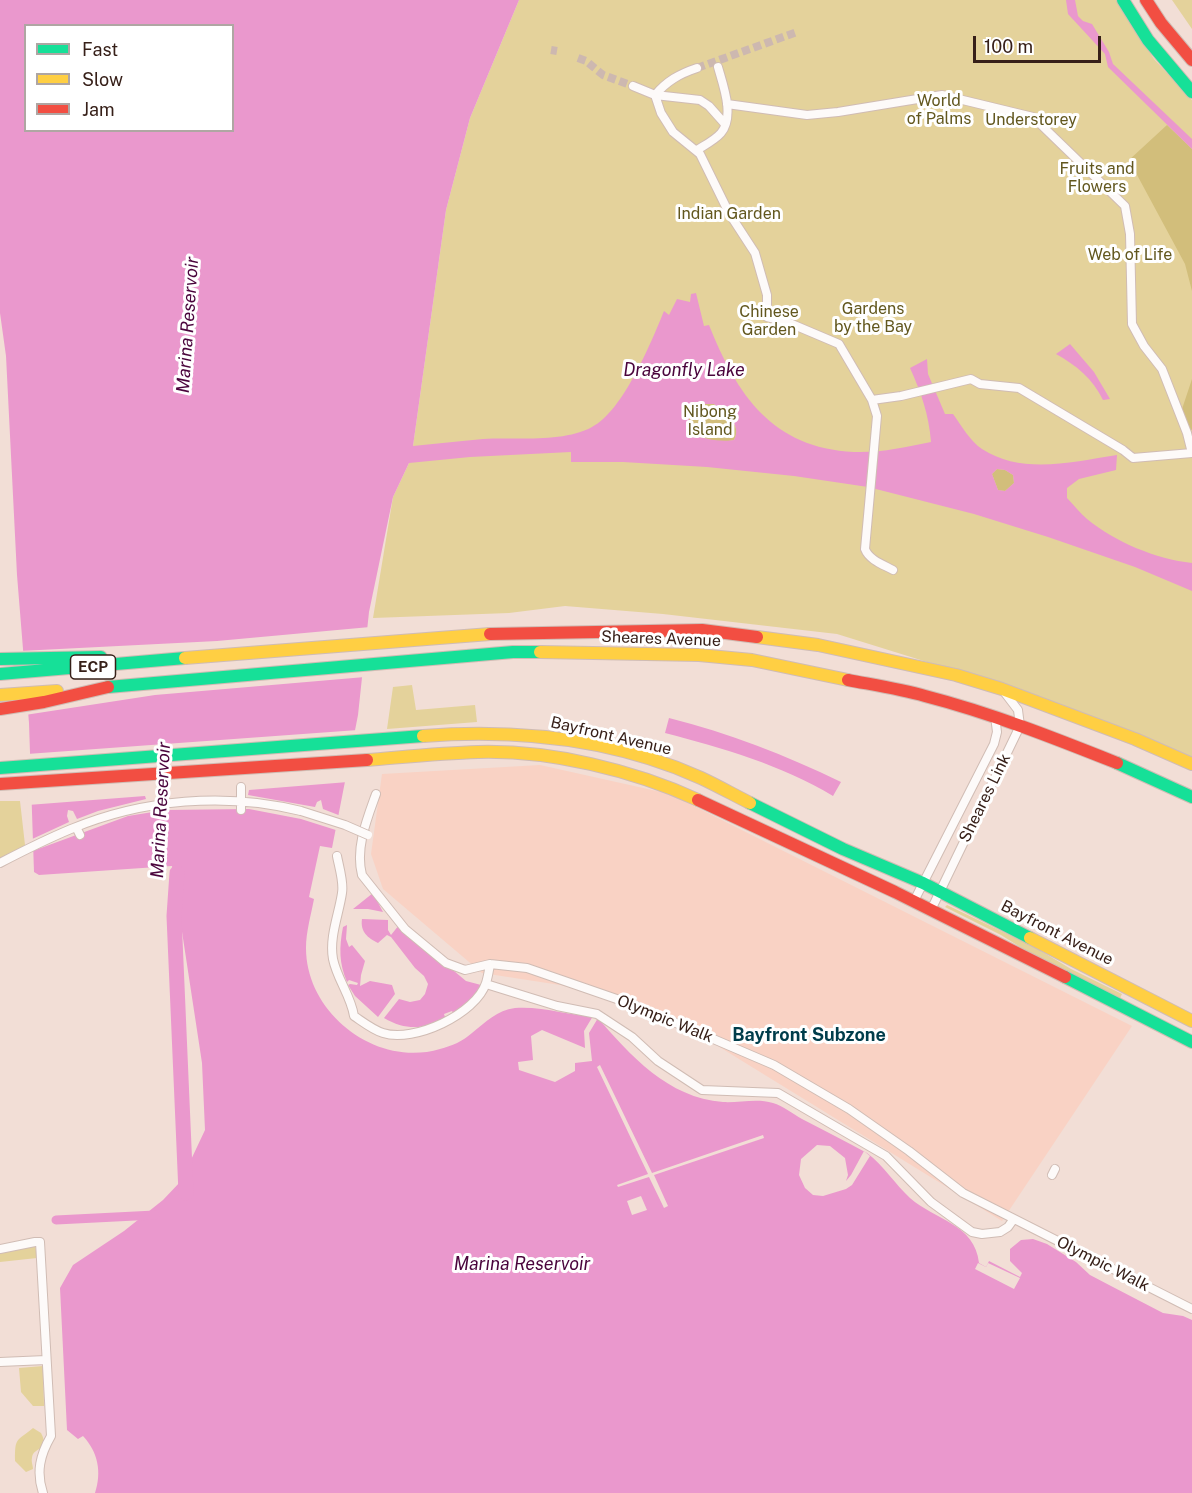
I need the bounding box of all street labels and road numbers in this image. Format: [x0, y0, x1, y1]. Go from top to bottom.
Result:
street label: Sheares Avenue [601, 627, 721, 651]
road number: ECP [70, 655, 116, 679]
street label: Bayfront Avenue [549, 713, 673, 759]
street label: Sheares Link [955, 750, 1015, 846]
street label: Bayfront Avenue [998, 896, 1116, 970]
street label: Olympic Walk [614, 991, 716, 1047]
street label: Olympic Walk [1053, 1232, 1153, 1296]

